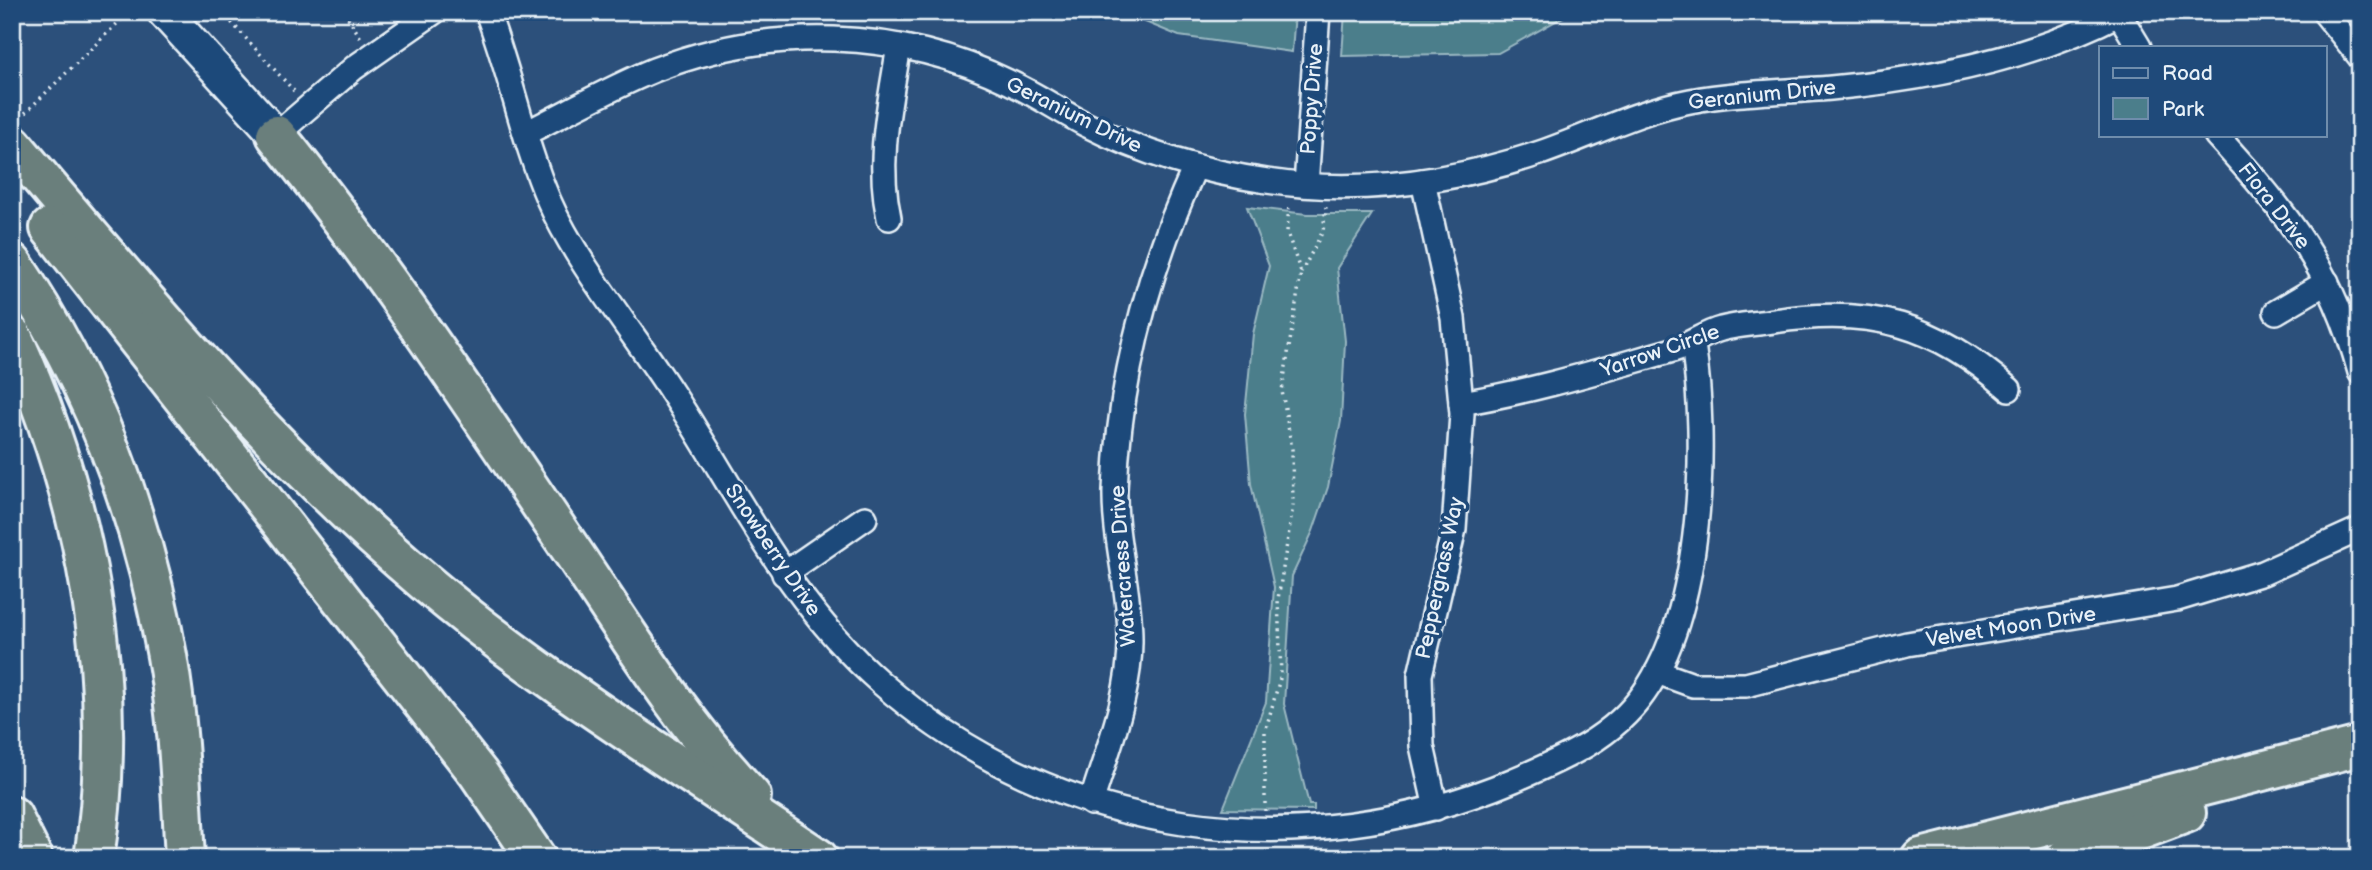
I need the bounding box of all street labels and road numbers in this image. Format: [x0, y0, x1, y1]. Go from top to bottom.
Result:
street label: Poppy Drive [1296, 42, 1328, 156]
street label: Geranium Drive [1002, 71, 1146, 159]
street label: Geranium Drive [1687, 75, 1837, 115]
street label: Flora Drive [2232, 158, 2316, 254]
street label: Yarrow Circle [1596, 319, 1723, 383]
street label: Snowberry Drive [720, 479, 826, 621]
street label: Watercress Drive [1105, 484, 1141, 648]
street label: Peppergrass Way [1411, 494, 1469, 661]
street label: Velvet Moon Drive [1924, 601, 2098, 653]

